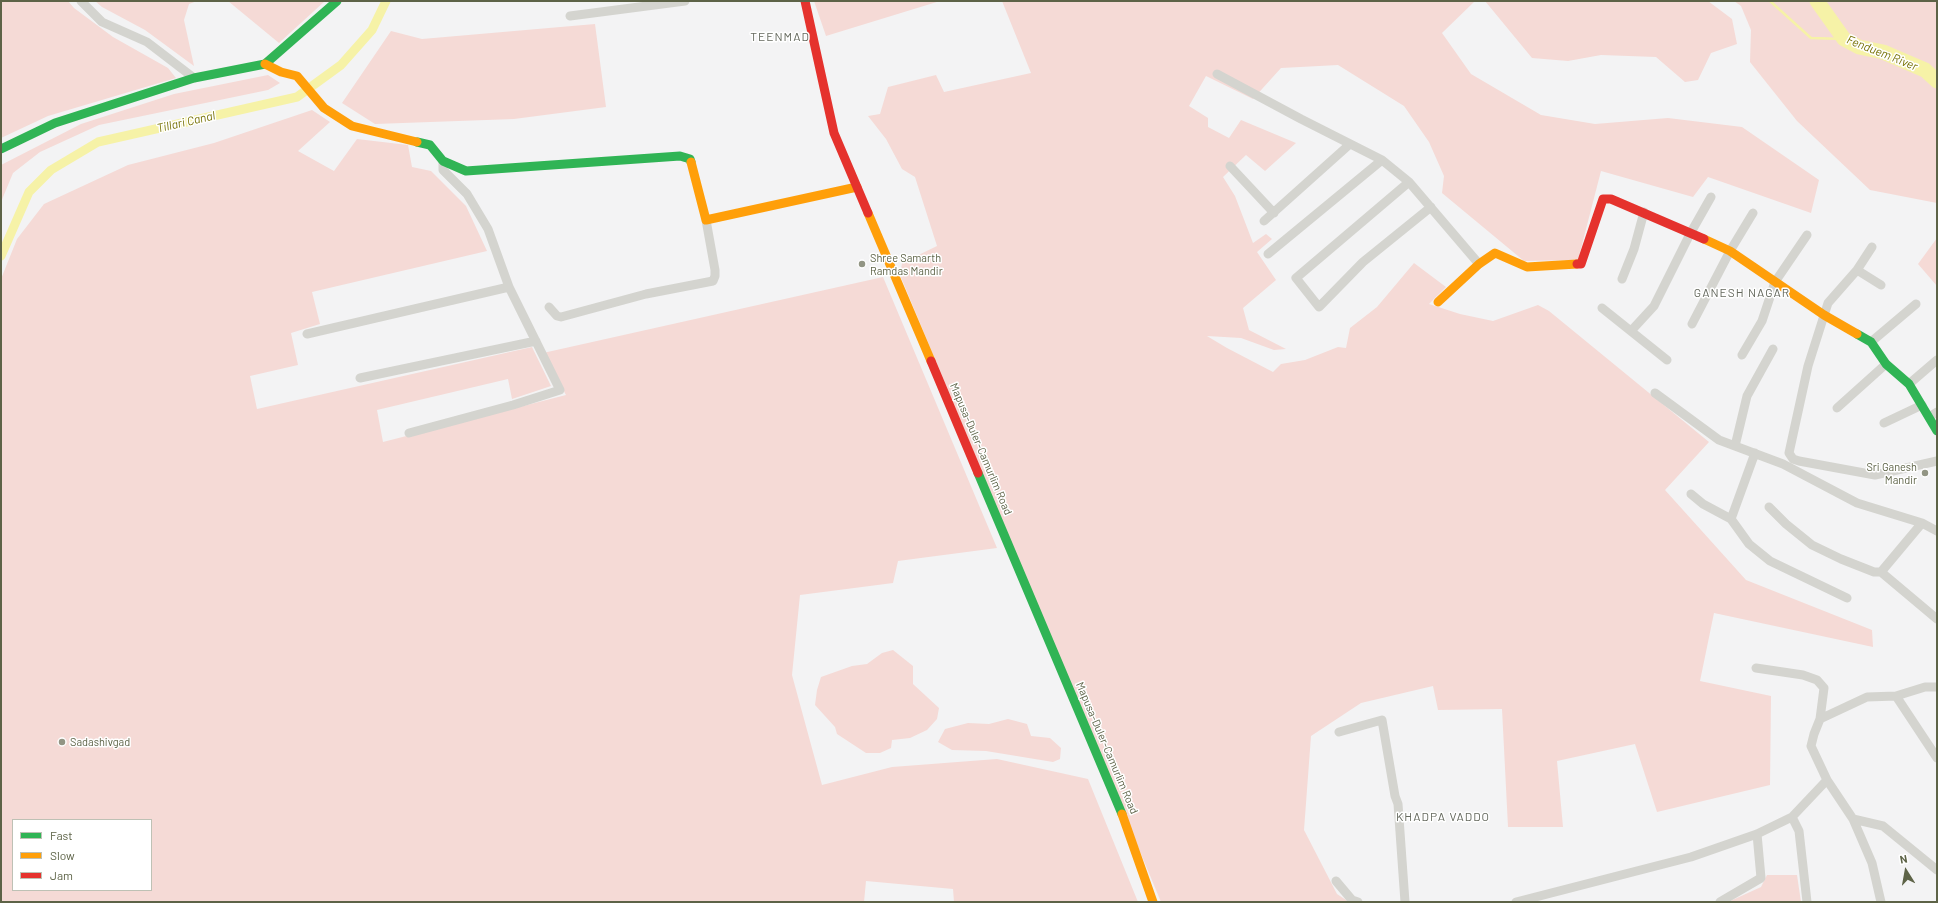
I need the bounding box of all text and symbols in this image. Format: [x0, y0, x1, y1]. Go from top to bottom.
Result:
district label: TEENMAD [750, 30, 810, 44]
water label: Fenduem River [1844, 32, 1920, 74]
water label: Tillari Canal [156, 108, 216, 136]
place label: Shree Samarth Ramdas Mandir [870, 251, 943, 277]
marker: Shree Samarth Ramdas Mandir [857, 259, 867, 269]
district label: GANESH NAGAR [1694, 286, 1790, 300]
street label: Mapusa-Duler-Camurlim Road [947, 381, 1015, 517]
place label: Sri Ganesh Mandir [1866, 460, 1917, 486]
marker: Sri Ganesh Mandir [1920, 468, 1930, 478]
street label: Mapusa-Duler-Camurlim Road [1073, 680, 1141, 816]
place label: Sadashivgad [70, 735, 130, 749]
marker: Sadashivgad [57, 737, 67, 747]
district label: KHADPA VADDO [1396, 810, 1490, 824]
legend [12, 819, 152, 891]
text: Fast [50, 828, 73, 842]
text: Slow [50, 848, 75, 862]
north arrow [1886, 851, 1926, 891]
text: N [1899, 852, 1908, 866]
text: Jam [50, 868, 73, 882]

